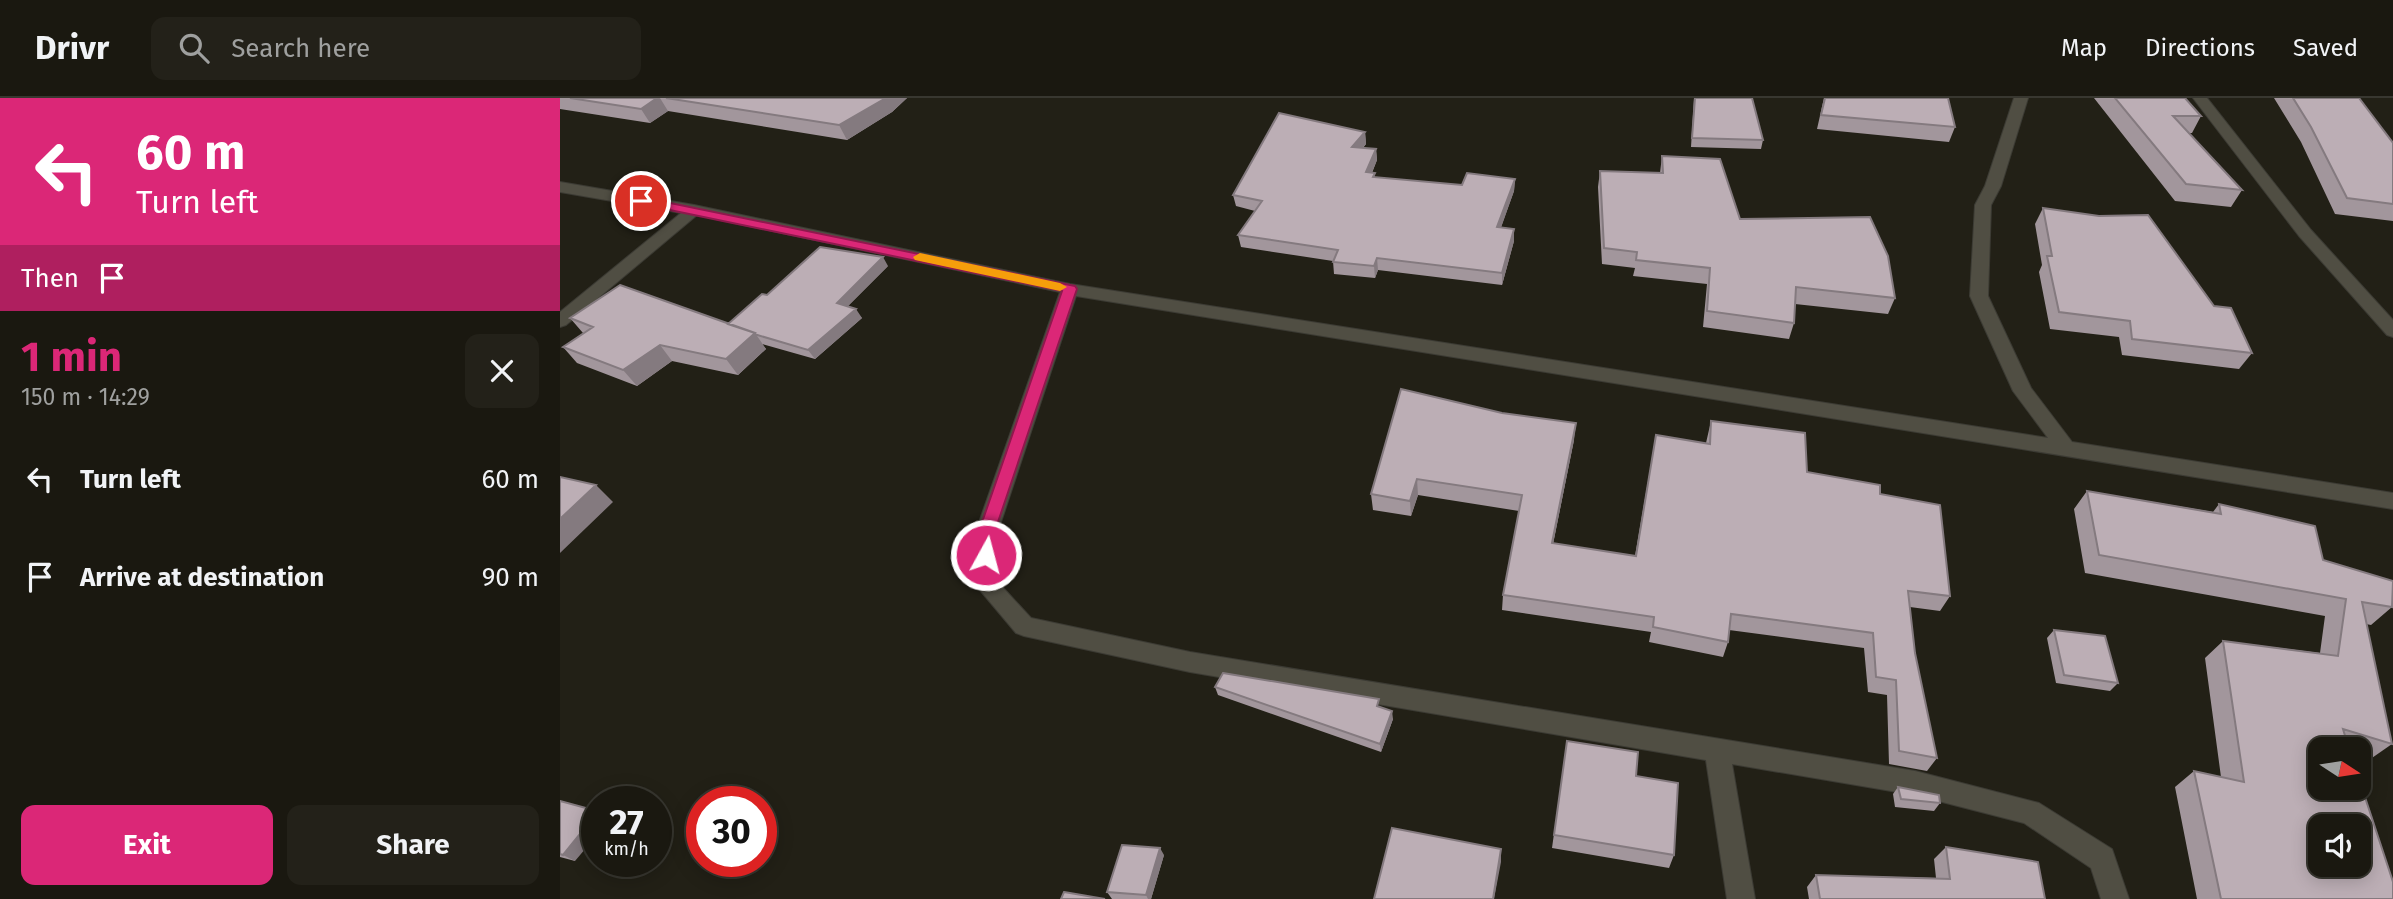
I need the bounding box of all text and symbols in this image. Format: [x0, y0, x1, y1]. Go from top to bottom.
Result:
search box [151, 17, 641, 80]
text: Drivr [35, 28, 109, 68]
icon: search [175, 29, 213, 67]
text: Search here [231, 33, 370, 64]
text: Map [2061, 34, 2107, 62]
text: Directions [2145, 34, 2255, 62]
text: Saved [2293, 34, 2358, 62]
text: 60 m [136, 123, 245, 182]
icon: left [21, 126, 112, 217]
pin [611, 171, 671, 231]
icon: arrive [622, 182, 660, 220]
text: Turn left [136, 183, 258, 221]
icon: arrive [93, 259, 131, 297]
text: Then [21, 263, 79, 294]
text: 1 min [21, 332, 122, 382]
button: close [465, 334, 539, 408]
text: 150 m · 14:29 [21, 383, 150, 411]
icon: left [21, 460, 59, 498]
text: Turn left [80, 464, 181, 495]
text: 60 m [481, 464, 539, 495]
position arrow [949, 518, 1023, 592]
icon: arrive [21, 558, 59, 596]
text: Arrive at destination [80, 562, 324, 593]
text: 90 m [482, 562, 539, 593]
north arrow [2308, 737, 2371, 800]
map controls [2308, 737, 2371, 877]
speed limit sign: 30 [686, 786, 777, 877]
text: 27 [609, 801, 644, 843]
button: Exit [21, 805, 273, 885]
button: Share [287, 805, 539, 885]
button: sound [2308, 814, 2371, 877]
text: km/h [604, 838, 649, 860]

